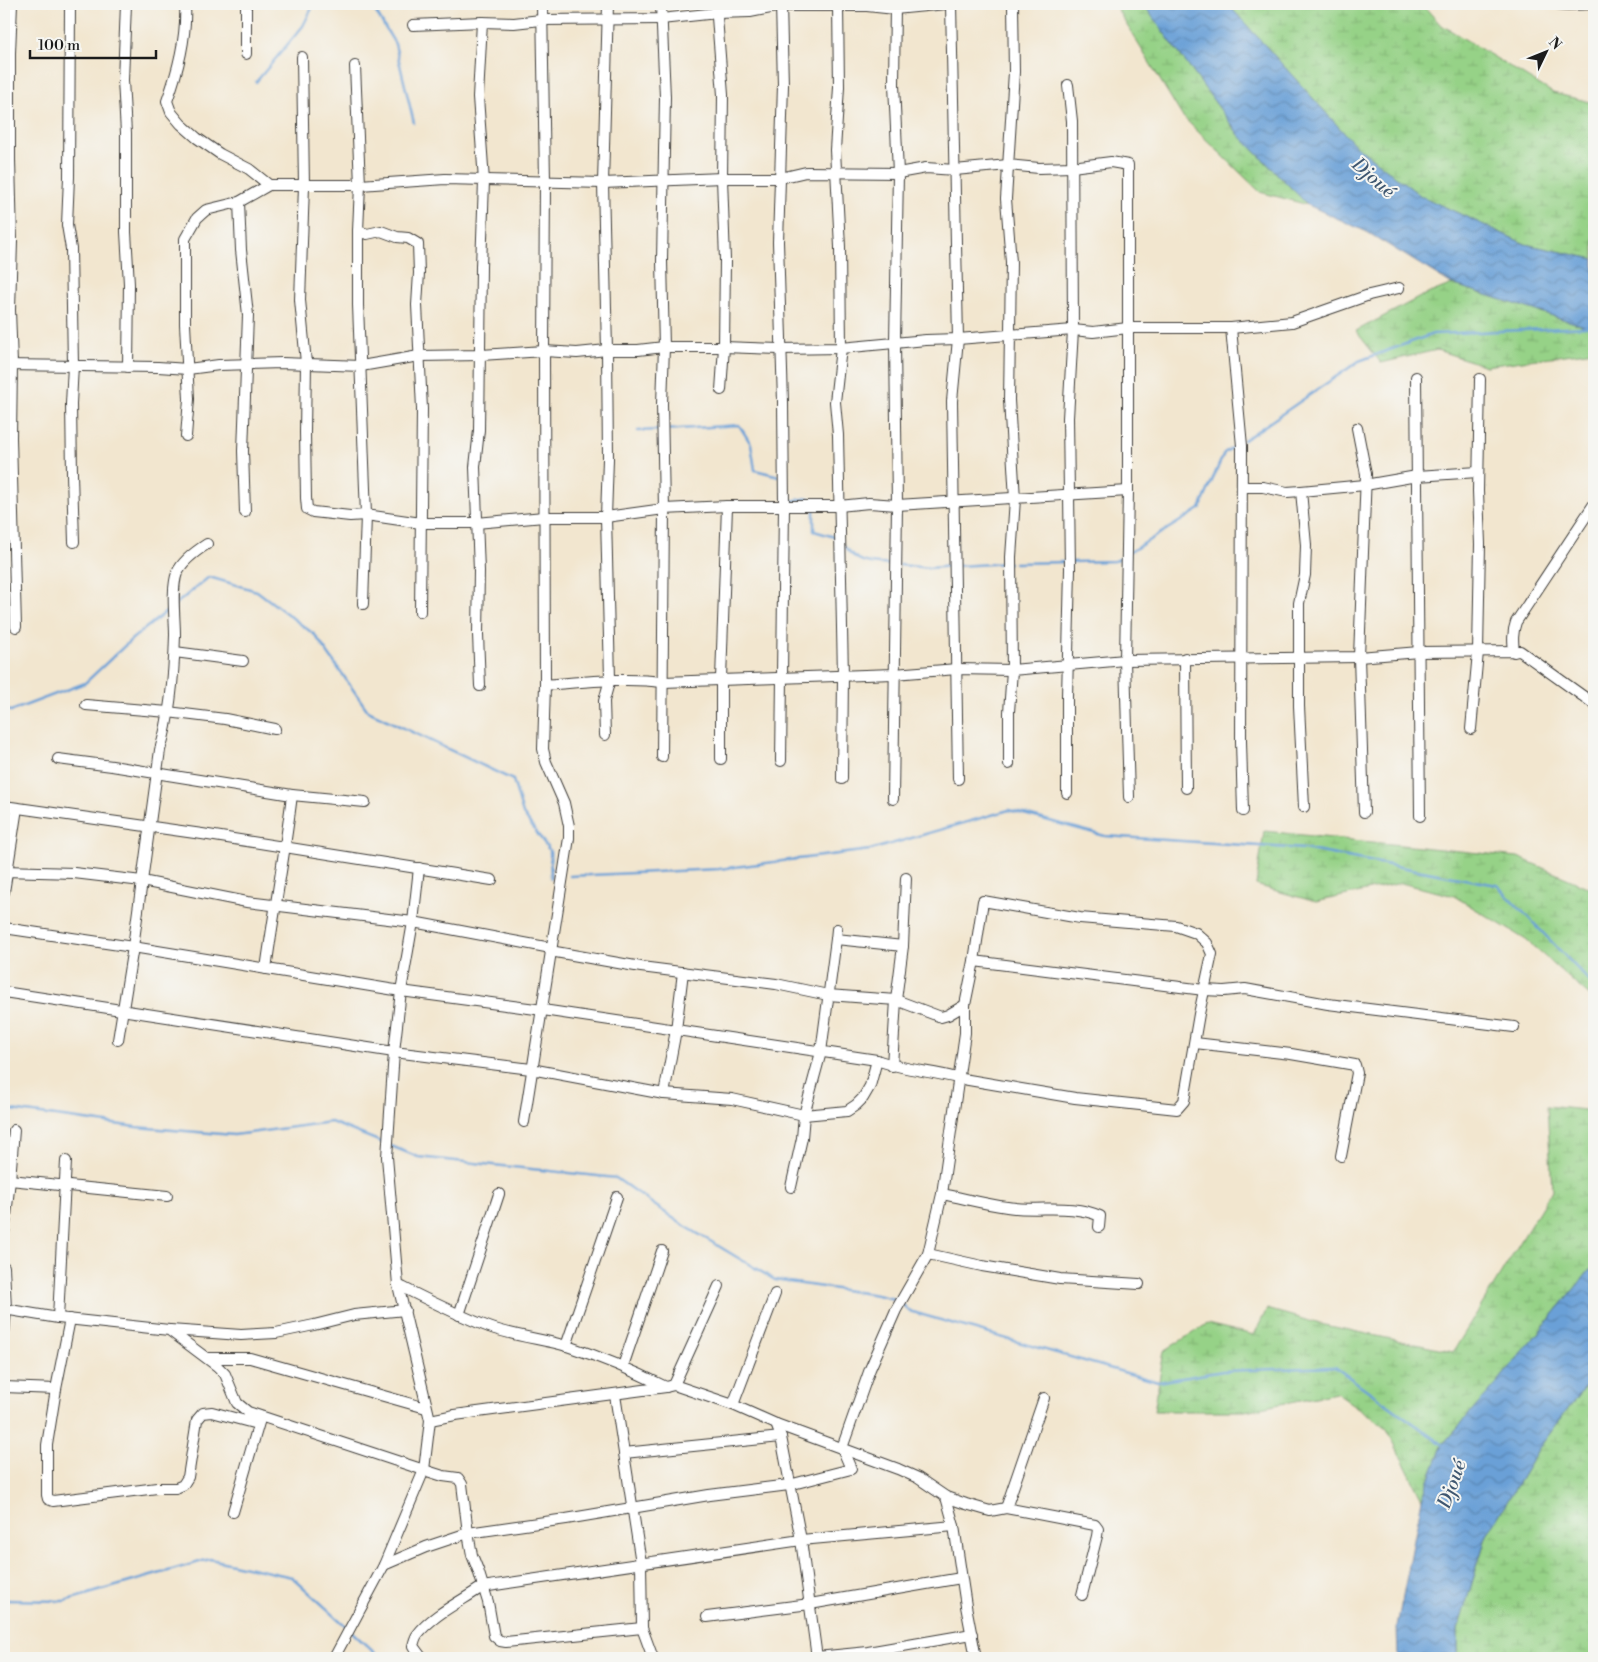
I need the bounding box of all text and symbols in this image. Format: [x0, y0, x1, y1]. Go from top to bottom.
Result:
scale bar [30, 28, 156, 60]
north arrow [1520, 28, 1570, 78]
text: N [1544, 34, 1565, 54]
text: 100 m [38, 36, 80, 55]
water label: Djoué [1346, 152, 1401, 204]
water label: Djoué [1432, 1456, 1472, 1513]

